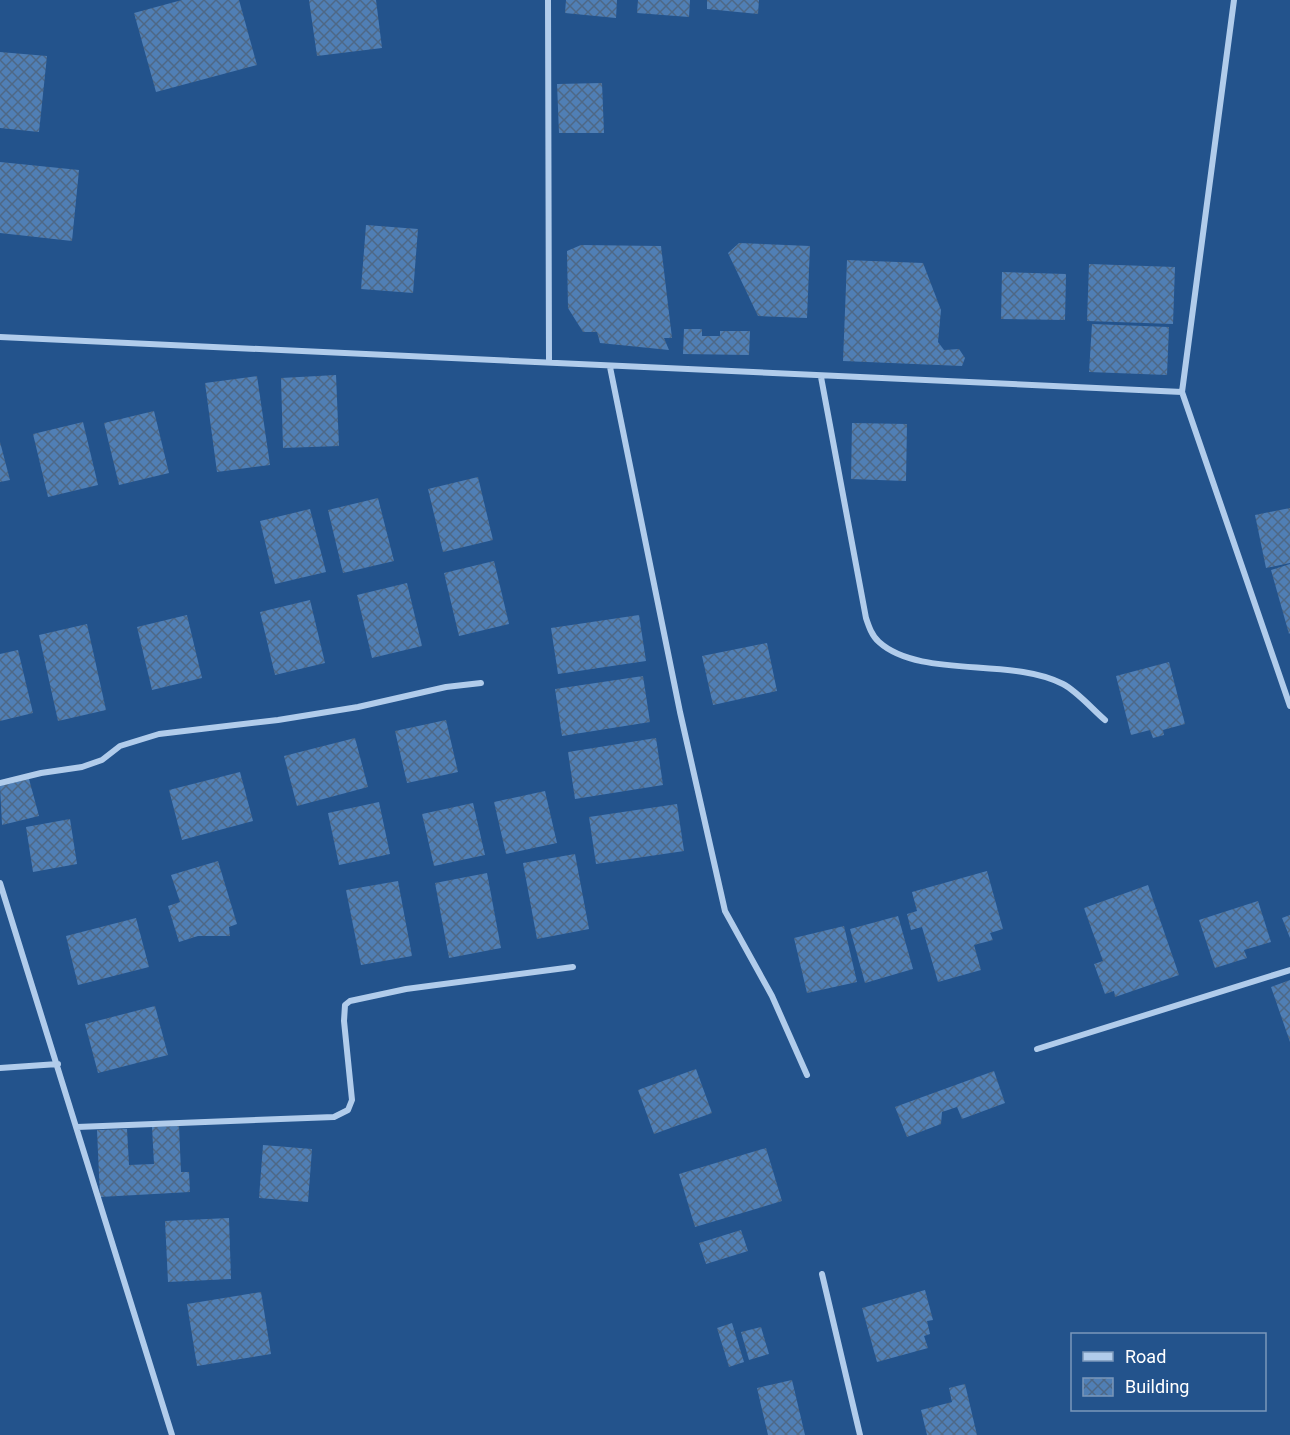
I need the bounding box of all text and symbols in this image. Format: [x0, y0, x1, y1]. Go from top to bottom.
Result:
legend [1071, 1333, 1266, 1411]
text: Road [1125, 1346, 1166, 1367]
text: Building [1125, 1376, 1189, 1397]

